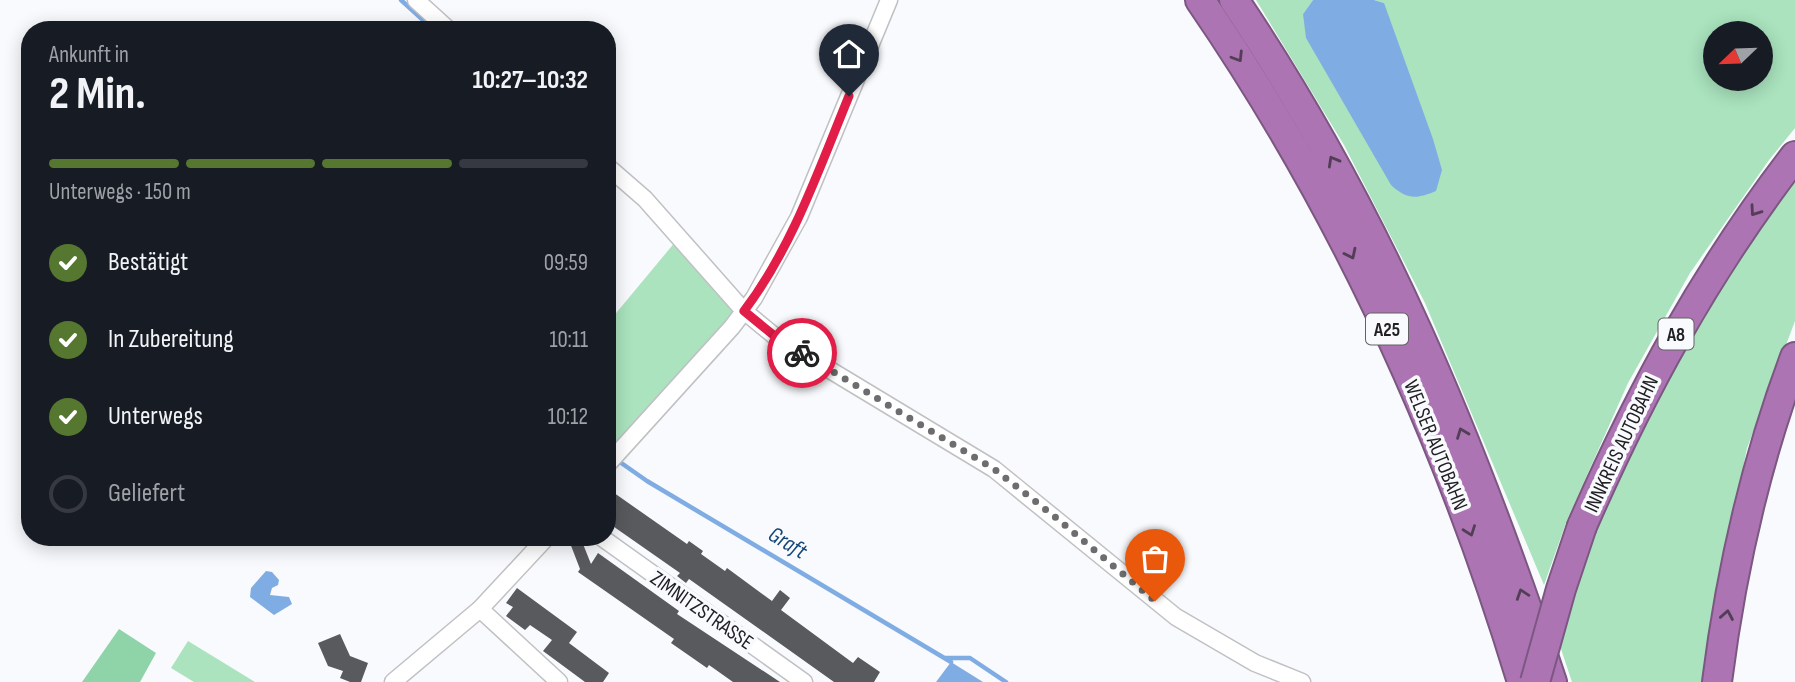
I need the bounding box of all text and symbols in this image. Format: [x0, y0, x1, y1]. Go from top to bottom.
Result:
north arrow [1703, 21, 1773, 91]
map controls [1703, 21, 1773, 91]
pin [819, 24, 879, 96]
icon: home [830, 35, 868, 73]
text: Ankunft in [49, 41, 129, 69]
one-way arrow [1230, 49, 1243, 62]
text: 10:27–10:32 [473, 65, 588, 96]
text: 2 Min. [49, 67, 146, 122]
one-way arrow [1328, 156, 1341, 168]
text: Unterwegs · 150 m [49, 178, 191, 206]
one-way arrow [1751, 203, 1763, 216]
icon: check [49, 244, 87, 282]
text: Bestätigt [108, 247, 188, 278]
one-way arrow [1342, 247, 1356, 259]
text: 09:59 [544, 249, 588, 277]
road number: A25 [1366, 314, 1408, 344]
courier [767, 318, 837, 388]
road number: A8 [1658, 318, 1694, 350]
icon: check [49, 321, 87, 359]
text: In Zubereitung [108, 324, 234, 355]
text: 10:11 [550, 326, 588, 354]
icon: bike [783, 334, 821, 372]
street label: INNKREIS AUTOBAHN [1579, 372, 1664, 516]
street label: WELSER AUTOBAHN [1398, 376, 1473, 514]
icon: check [49, 398, 87, 436]
text: Unterwegs [108, 401, 203, 432]
text: 10:12 [548, 403, 588, 431]
one-way arrow [1457, 427, 1471, 439]
text: Geliefert [108, 478, 185, 509]
water label: Graft [763, 521, 813, 566]
one-way arrow [1461, 524, 1475, 536]
pin [1125, 529, 1185, 601]
icon: bag [1136, 540, 1174, 578]
street label: ZIMNITZSTRASSE [645, 566, 758, 655]
one-way arrow [1516, 589, 1530, 601]
one-way arrow [1719, 609, 1734, 620]

